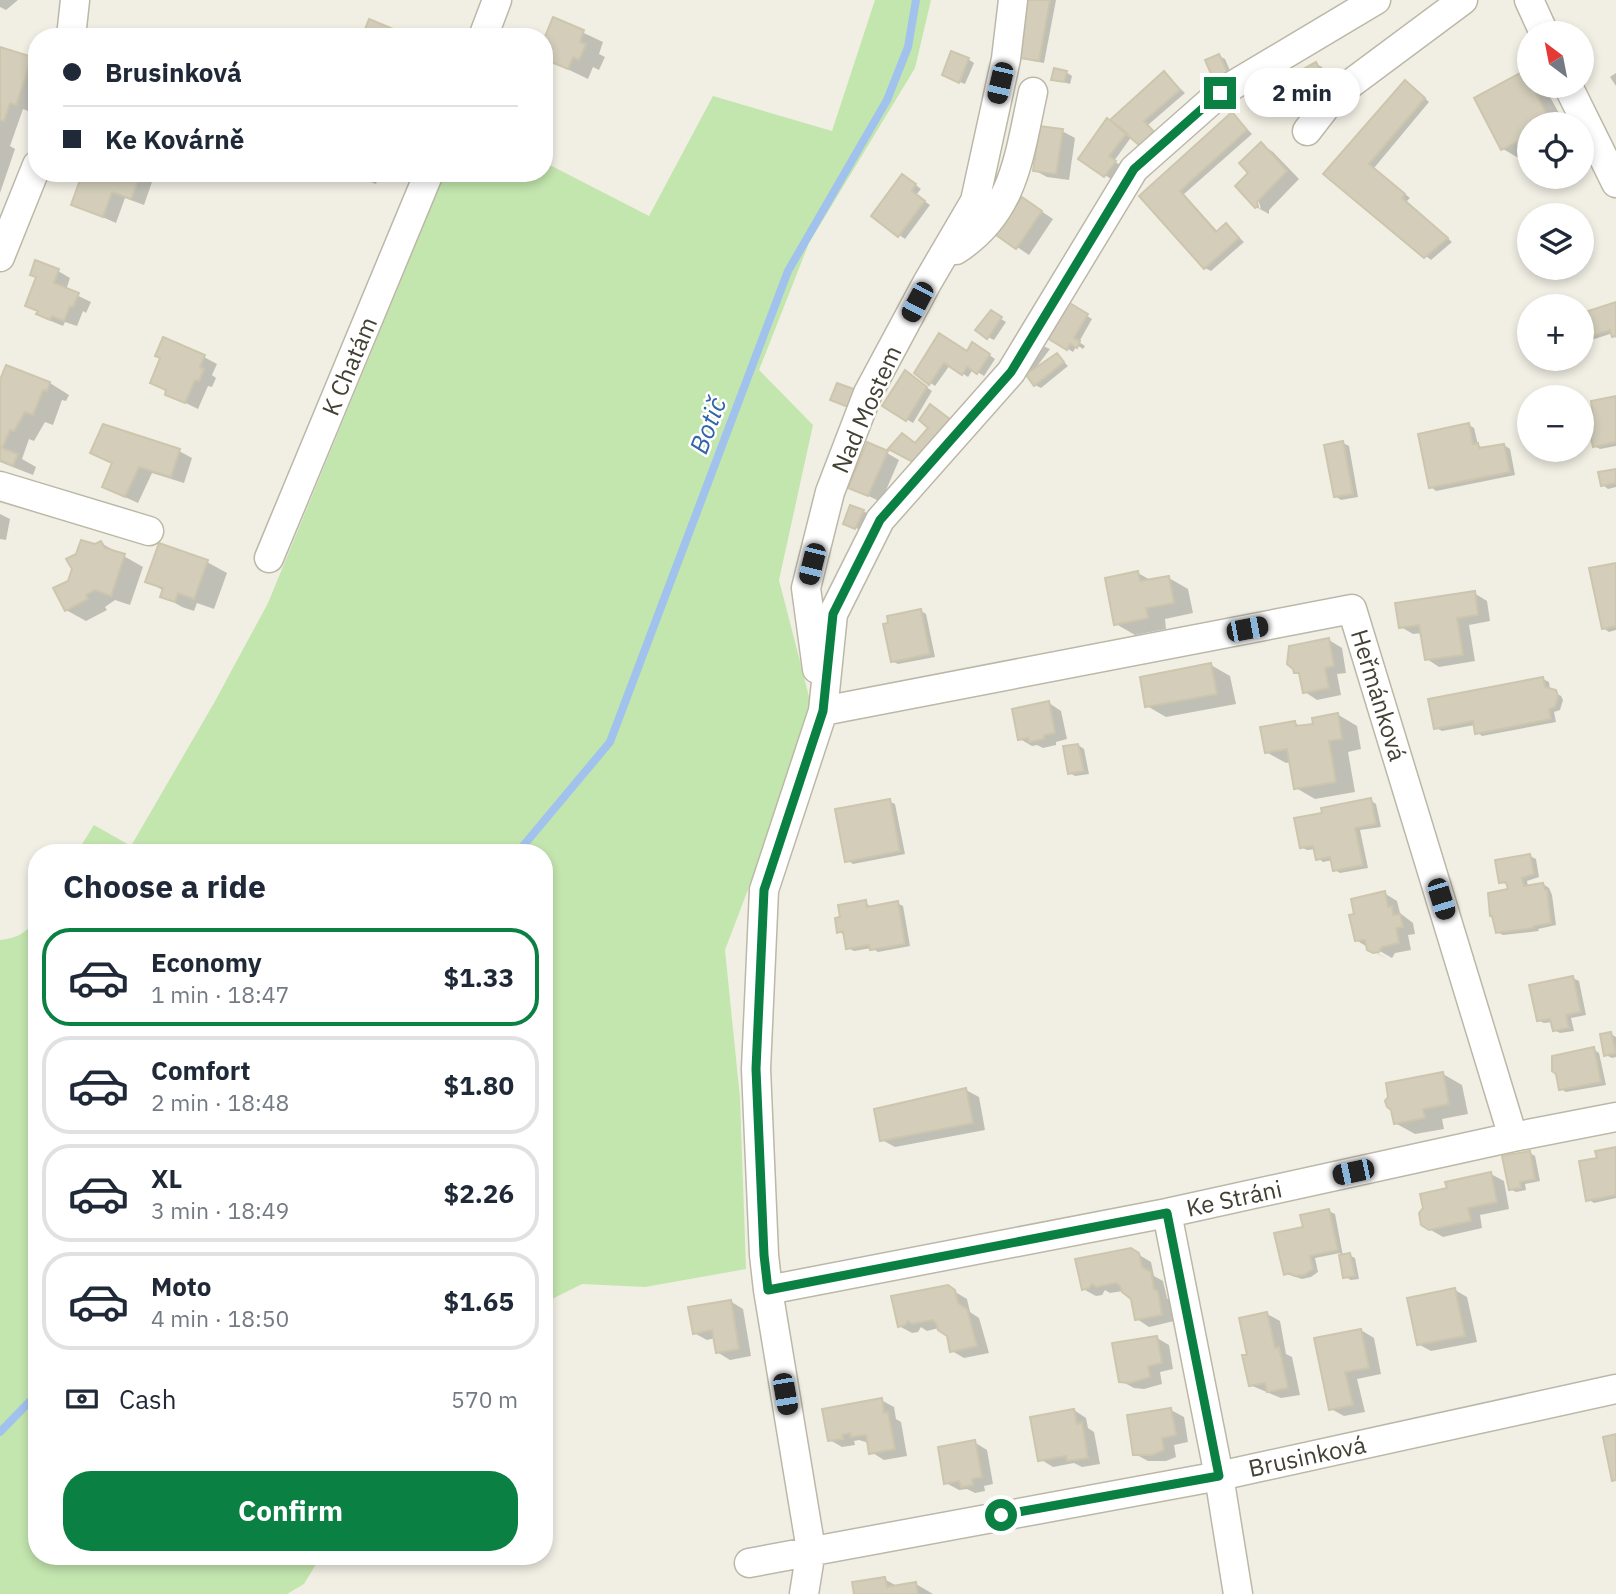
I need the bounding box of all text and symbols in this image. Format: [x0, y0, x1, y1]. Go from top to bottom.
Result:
north arrow [1517, 21, 1594, 98]
map controls [1517, 21, 1594, 462]
text: Brusinková [105, 55, 242, 89]
car [986, 60, 1015, 106]
callout: 2 min [1244, 68, 1360, 118]
route end [1204, 77, 1236, 109]
text: 2 min [1272, 77, 1332, 107]
button: locate [1517, 112, 1594, 189]
text: Ke Kovárně [105, 122, 244, 156]
button: layers [1517, 203, 1594, 280]
car [898, 279, 937, 325]
button: + [1517, 294, 1594, 371]
street label: K Chatám [314, 312, 384, 420]
street label: Nad Mostem [824, 340, 908, 478]
button: − [1517, 385, 1594, 462]
water label: Botič [681, 391, 734, 458]
car [797, 541, 828, 587]
car [1225, 615, 1270, 643]
street label: Heřmánková [1344, 625, 1414, 765]
text: Choose a ride [63, 865, 266, 907]
car [1425, 876, 1458, 922]
text: Economy [151, 945, 262, 979]
icon: car [67, 946, 130, 1009]
text: $1.33 [444, 960, 514, 994]
text: 1 min · 18:47 [151, 979, 289, 1009]
text: Comfort [151, 1053, 250, 1087]
icon: car [67, 1054, 130, 1117]
text: $1.80 [444, 1068, 514, 1102]
text: 2 min · 18:48 [151, 1087, 289, 1117]
car [1331, 1157, 1376, 1187]
text: XL [151, 1161, 182, 1195]
icon: car [67, 1162, 130, 1225]
street label: Ke Stráni [1183, 1172, 1285, 1224]
text: $2.26 [444, 1176, 514, 1210]
text: 3 min · 18:49 [151, 1195, 289, 1225]
text: Moto [151, 1269, 211, 1303]
icon: car [67, 1270, 130, 1333]
text: $1.65 [444, 1284, 514, 1318]
text: 4 min · 18:50 [151, 1303, 289, 1333]
car [772, 1371, 799, 1417]
icon: cash [63, 1380, 101, 1418]
text: Cash [119, 1382, 176, 1416]
text: 570 m [451, 1384, 518, 1414]
street label: Brusinková [1245, 1428, 1369, 1484]
button: Confirm [63, 1471, 518, 1551]
route start [985, 1499, 1017, 1531]

